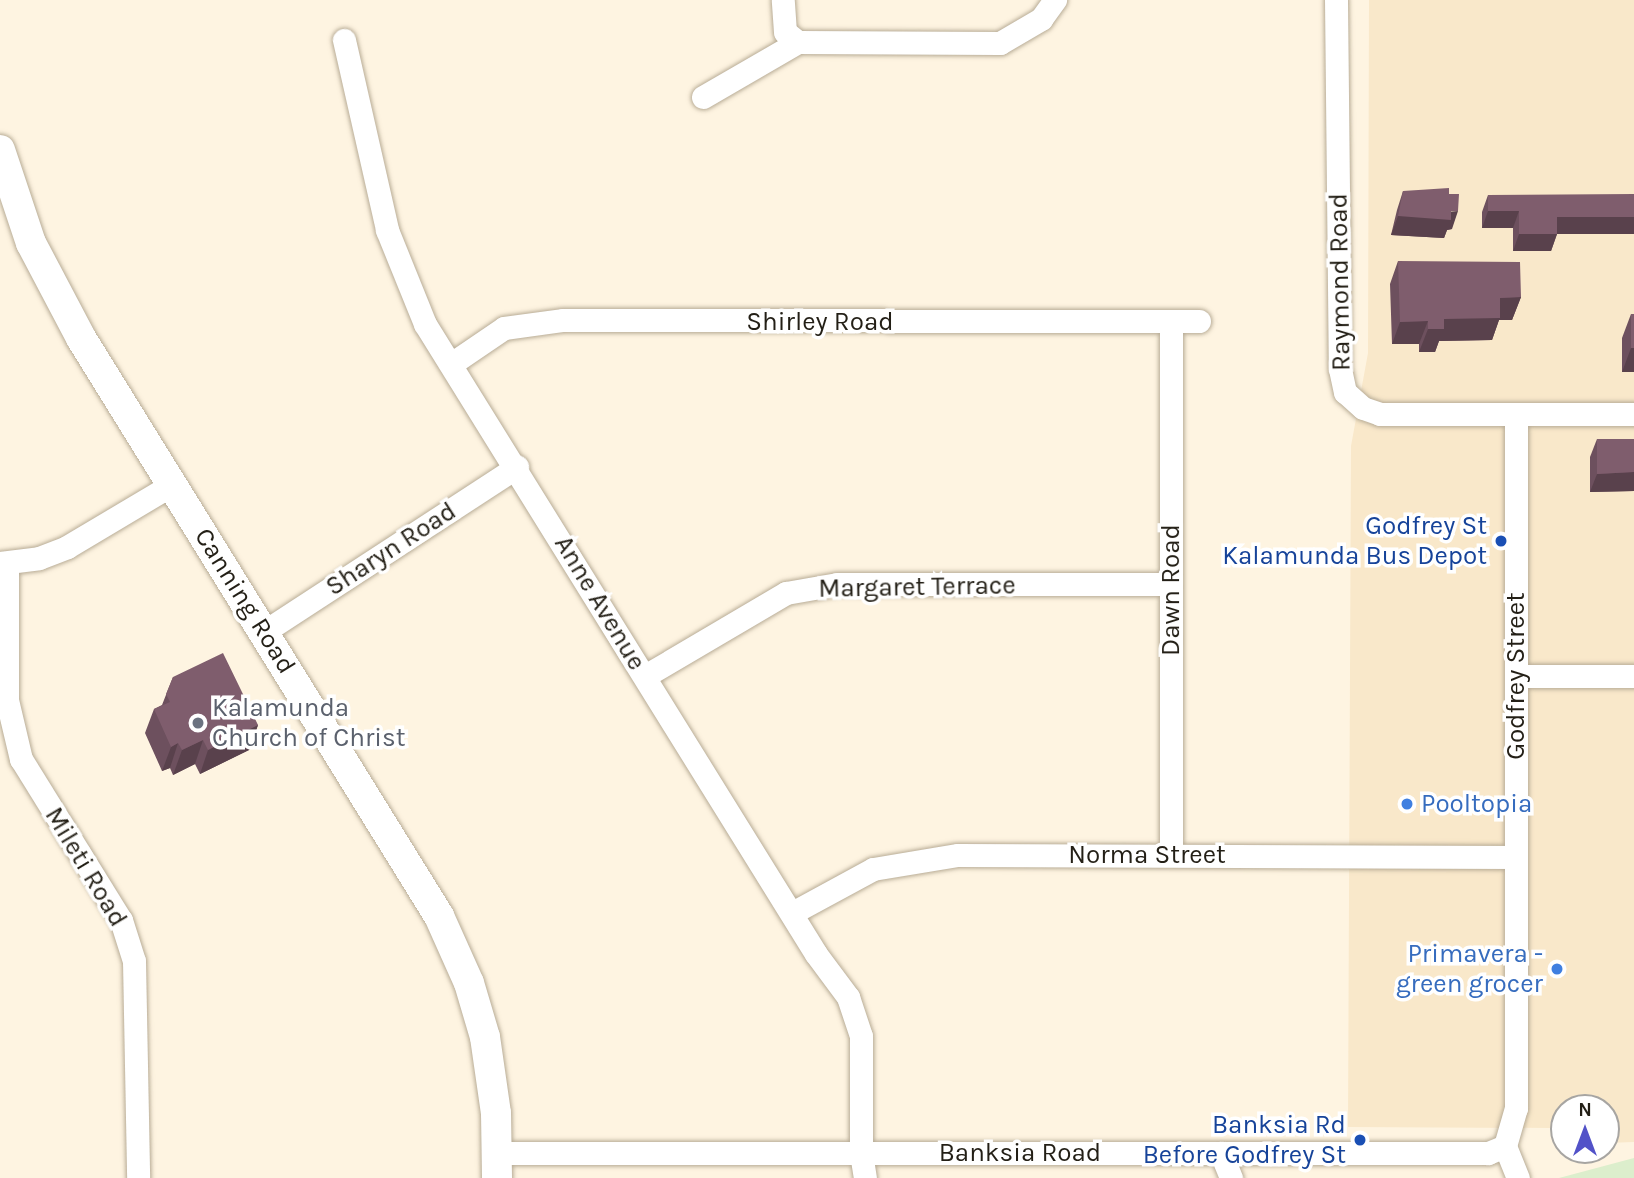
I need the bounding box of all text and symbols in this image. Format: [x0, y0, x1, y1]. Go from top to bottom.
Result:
street label: Raymond Road [1323, 193, 1357, 371]
street label: Shirley Road [746, 306, 894, 338]
street label: Sharyn Road [320, 495, 462, 603]
place label: Godfrey St Kalamunda Bus Depot [1222, 510, 1487, 572]
street label: Canning Road [188, 522, 302, 680]
street label: Dawn Road [1155, 524, 1187, 656]
street label: Anne Avenue [548, 530, 652, 676]
marker: Godfrey St Kalamunda Bus Depot [1493, 533, 1509, 549]
street label: Margaret Terrace [818, 570, 1016, 604]
street label: Godfrey Street [1500, 592, 1532, 760]
place label: Kalamunda Church of Christ [212, 692, 406, 754]
marker: Kalamunda Church of Christ [190, 715, 206, 731]
place label: Pooltopia [1421, 788, 1532, 820]
marker: Pooltopia [1399, 796, 1415, 812]
street label: Mileti Road [38, 802, 134, 932]
street label: Norma Street [1068, 839, 1226, 871]
place label: Primavera - green grocer [1396, 938, 1543, 1000]
marker: Primavera - green grocer [1549, 961, 1565, 977]
north arrow [1550, 1094, 1620, 1164]
text: N [1578, 1099, 1592, 1121]
place label: Banksia Rd Before Godfrey St [1143, 1109, 1346, 1170]
marker: Banksia Rd Before Godfrey St [1352, 1132, 1368, 1148]
street label: Banksia Road [939, 1137, 1101, 1169]

